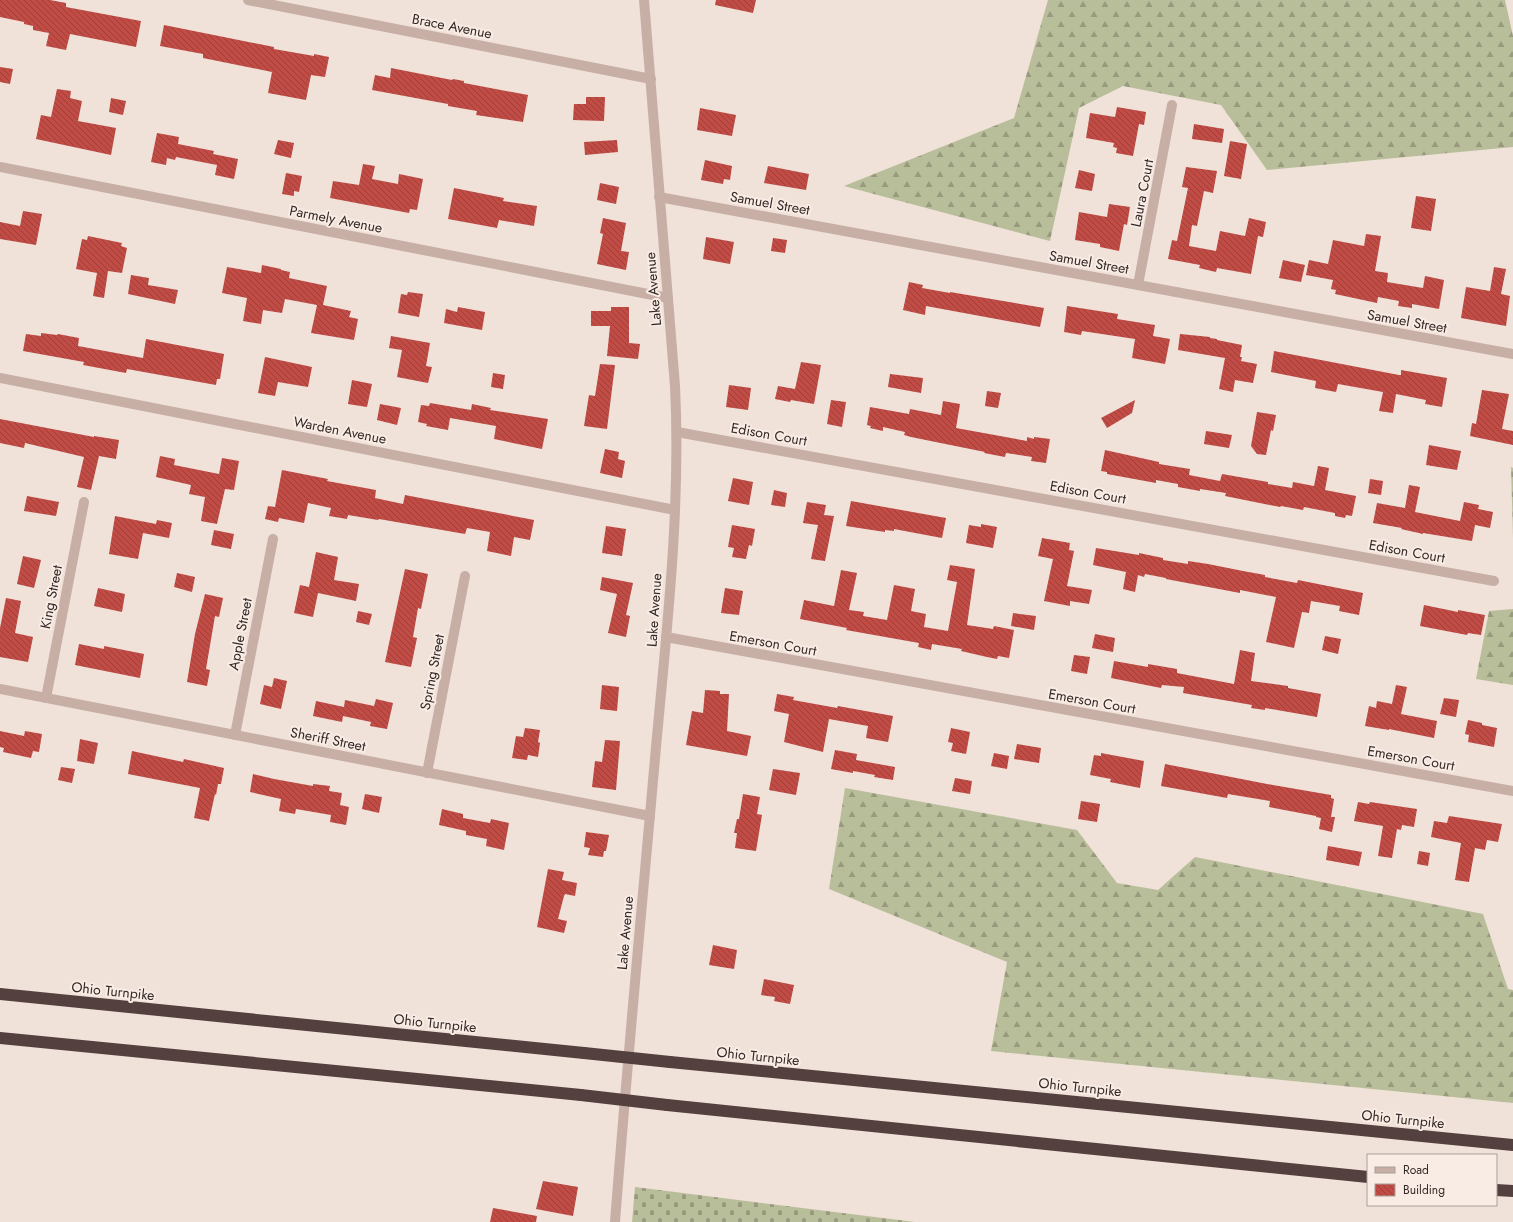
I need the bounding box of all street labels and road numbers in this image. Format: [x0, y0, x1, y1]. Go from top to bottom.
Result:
street label: Brace Avenue [410, 8, 494, 44]
street label: Laura Court [1126, 157, 1159, 229]
street label: Samuel Street [729, 186, 812, 220]
street label: Parmely Avenue [288, 200, 384, 238]
street label: Samuel Street [1048, 245, 1131, 279]
street label: Lake Avenue [640, 251, 666, 327]
street label: Samuel Street [1366, 304, 1449, 338]
street label: Warden Avenue [292, 411, 388, 449]
street label: Edison Court [729, 417, 809, 451]
street label: Edison Court [1048, 475, 1128, 509]
street label: Edison Court [1367, 534, 1447, 568]
street label: King Street [35, 563, 67, 631]
street label: Lake Avenue [641, 572, 667, 648]
street label: Apple Street [223, 596, 257, 672]
street label: Emerson Court [728, 625, 819, 661]
street label: Spring Street [415, 632, 449, 712]
street label: Emerson Court [1047, 683, 1138, 719]
street label: Sheriff Street [289, 722, 368, 756]
street label: Emerson Court [1366, 740, 1457, 776]
street label: Lake Avenue [612, 895, 638, 971]
street label: Ohio Turnpike [70, 977, 156, 1005]
street label: Ohio Turnpike [392, 1009, 478, 1037]
street label: Ohio Turnpike [715, 1042, 801, 1070]
street label: Ohio Turnpike [1037, 1073, 1123, 1101]
street label: Ohio Turnpike [1360, 1105, 1446, 1133]

